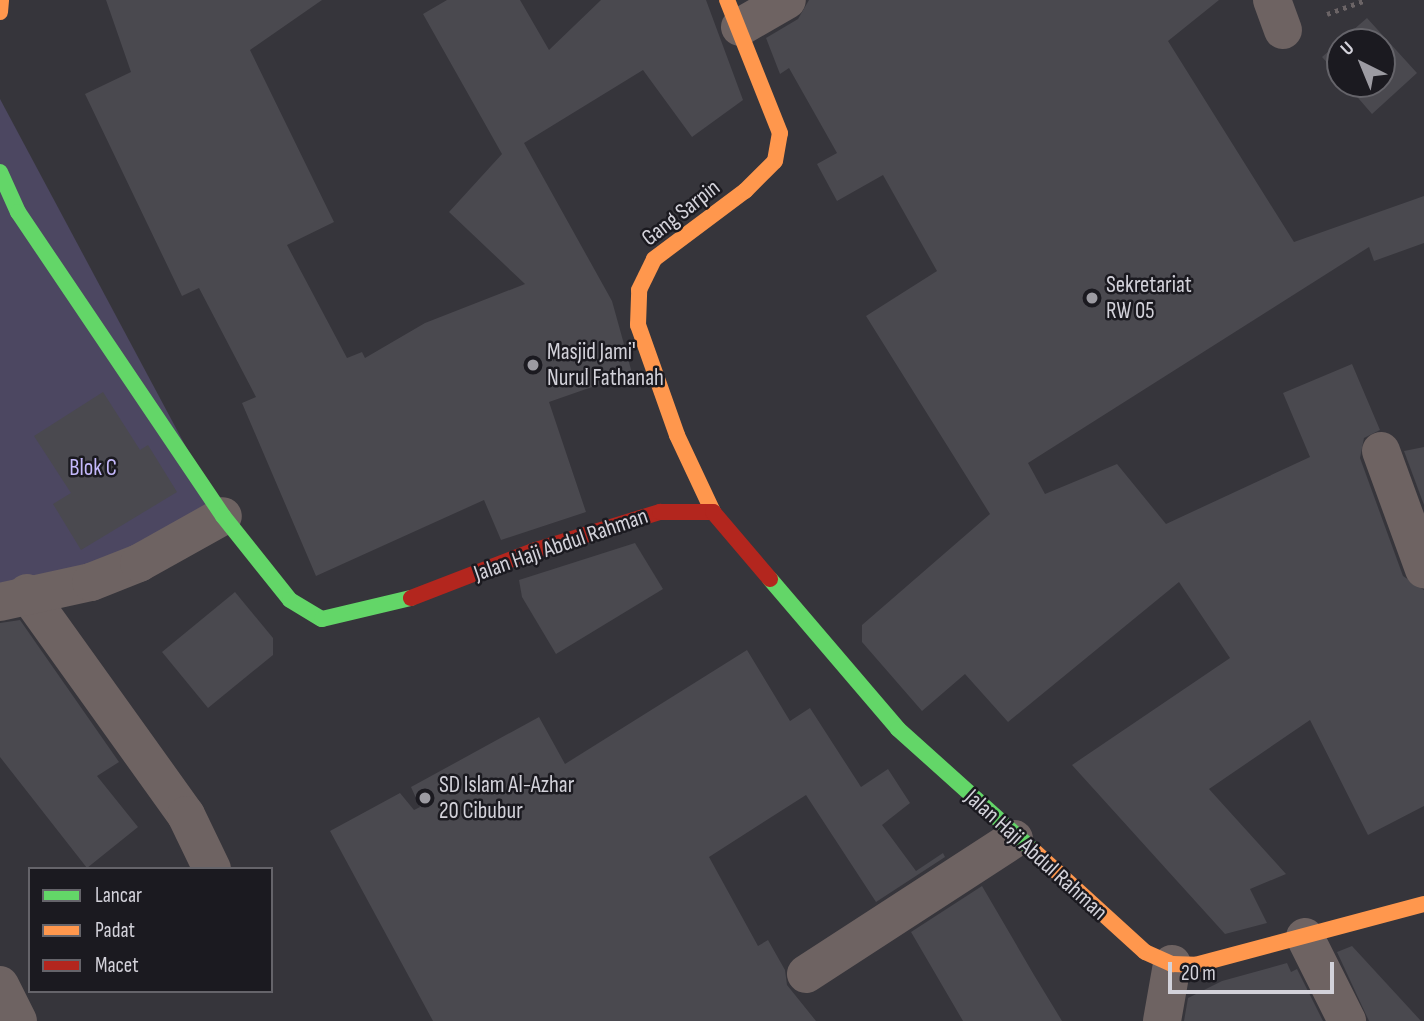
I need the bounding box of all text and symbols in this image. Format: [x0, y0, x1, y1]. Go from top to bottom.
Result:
north arrow [1326, 28, 1396, 98]
text: U [1336, 37, 1359, 61]
street label: Gang Sarpin [636, 174, 726, 252]
place label: Sekretariat RW 05 [1106, 271, 1192, 325]
marker: Sekretariat RW 05 [1084, 290, 1100, 306]
place label: Masjid Jami' Nurul Fathanah [547, 338, 664, 392]
marker: Masjid Jami' Nurul Fathanah [525, 357, 541, 373]
park label: Blok C [69, 454, 117, 482]
street label: Jalan Haji Abdul Rahman [470, 502, 652, 588]
place label: SD Islam Al-Azhar 20 Cibubur [439, 771, 574, 825]
street label: Jalan Haji Abdul Rahman [959, 784, 1113, 926]
marker: SD Islam Al-Azhar 20 Cibubur [417, 790, 433, 806]
legend [28, 867, 273, 993]
text: Lancar [95, 883, 142, 908]
text: Padat [95, 918, 135, 943]
scale bar [1172, 948, 1338, 992]
text: Macet [95, 953, 139, 978]
text: 20 m [1181, 961, 1216, 986]

